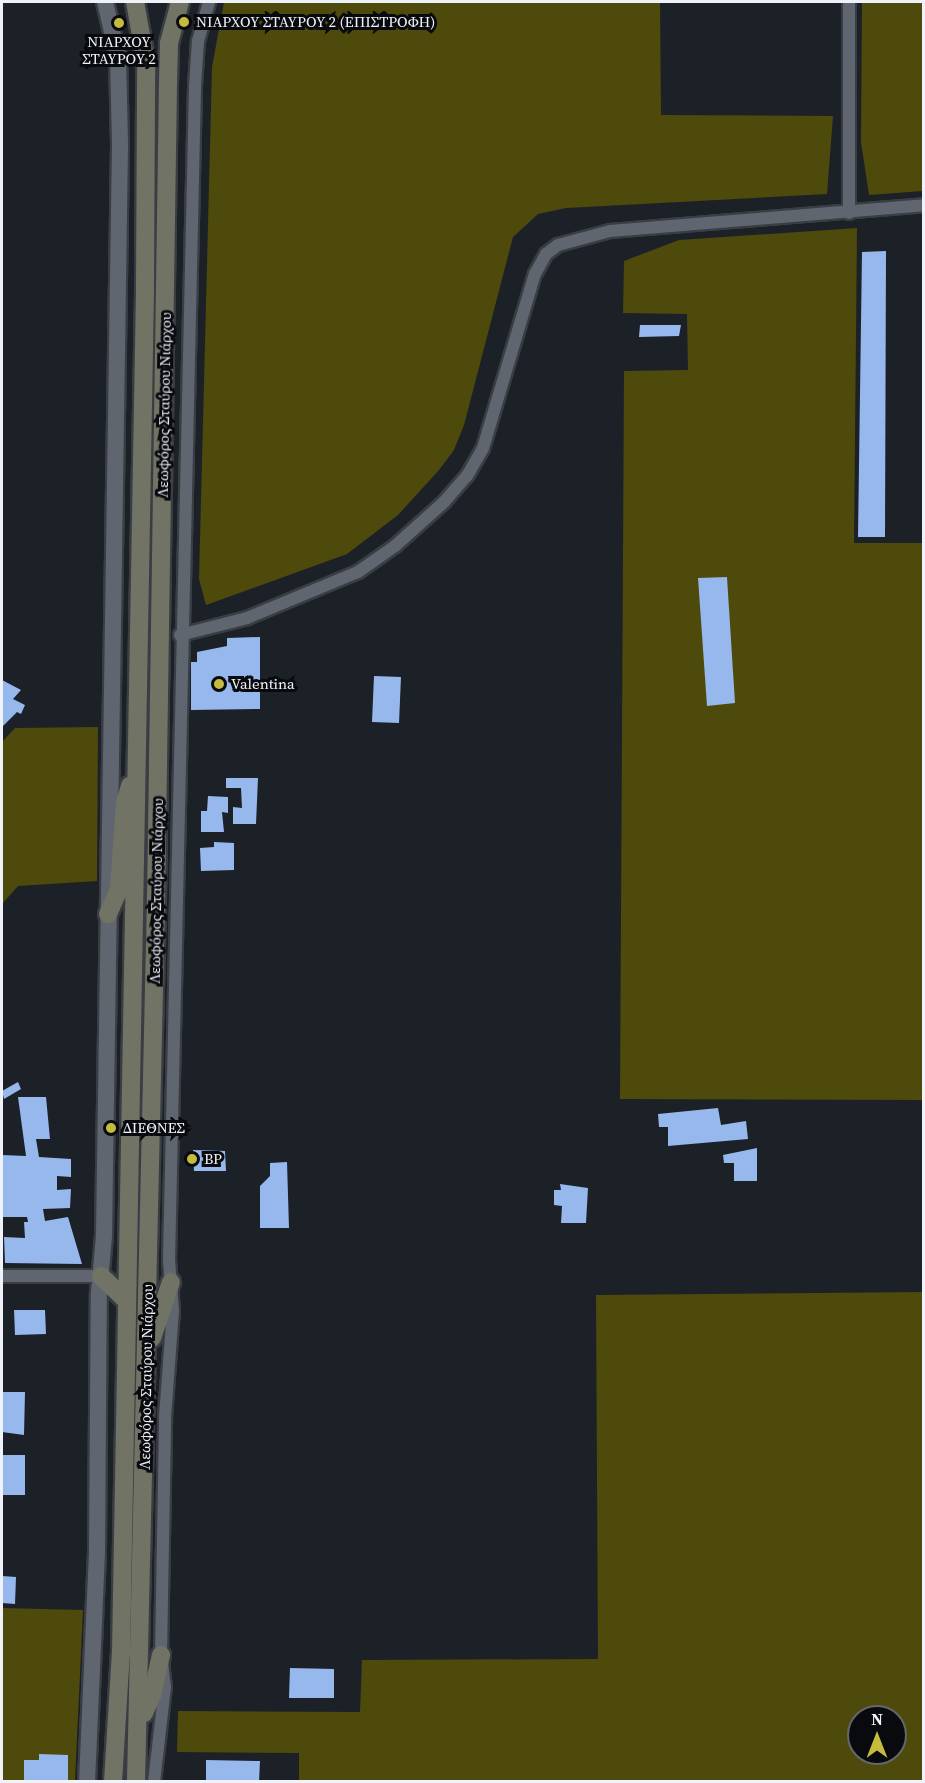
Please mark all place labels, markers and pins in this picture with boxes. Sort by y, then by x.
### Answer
place label: ΝΙΑΡΧΟΥ ΣΤΑΥΡΟΥ 2 (ΕΠΙΣΤΡΟΦΗ) [196,13,436,31]
marker: ΝΙΑΡΧΟΥ ΣΤΑΥΡΟΥ 2 (ΕΠΙΣΤΡΟΦΗ) [177,15,191,29]
marker: ΝΙΑΡΧΟΥ ΣΤΑΥΡΟΥ 2 [112,16,126,30]
place label: ΝΙΑΡΧΟΥ ΣΤΑΥΡΟΥ 2 [82,32,156,67]
place label: Valentina [231,675,295,693]
marker: Valentina [212,677,226,691]
place label: ΔΙΕΘΝΕΣ [123,1119,185,1137]
marker: ΔΙΕΘΝΕΣ [104,1121,118,1135]
place label: BP [204,1150,222,1168]
marker: BP [185,1152,199,1166]

